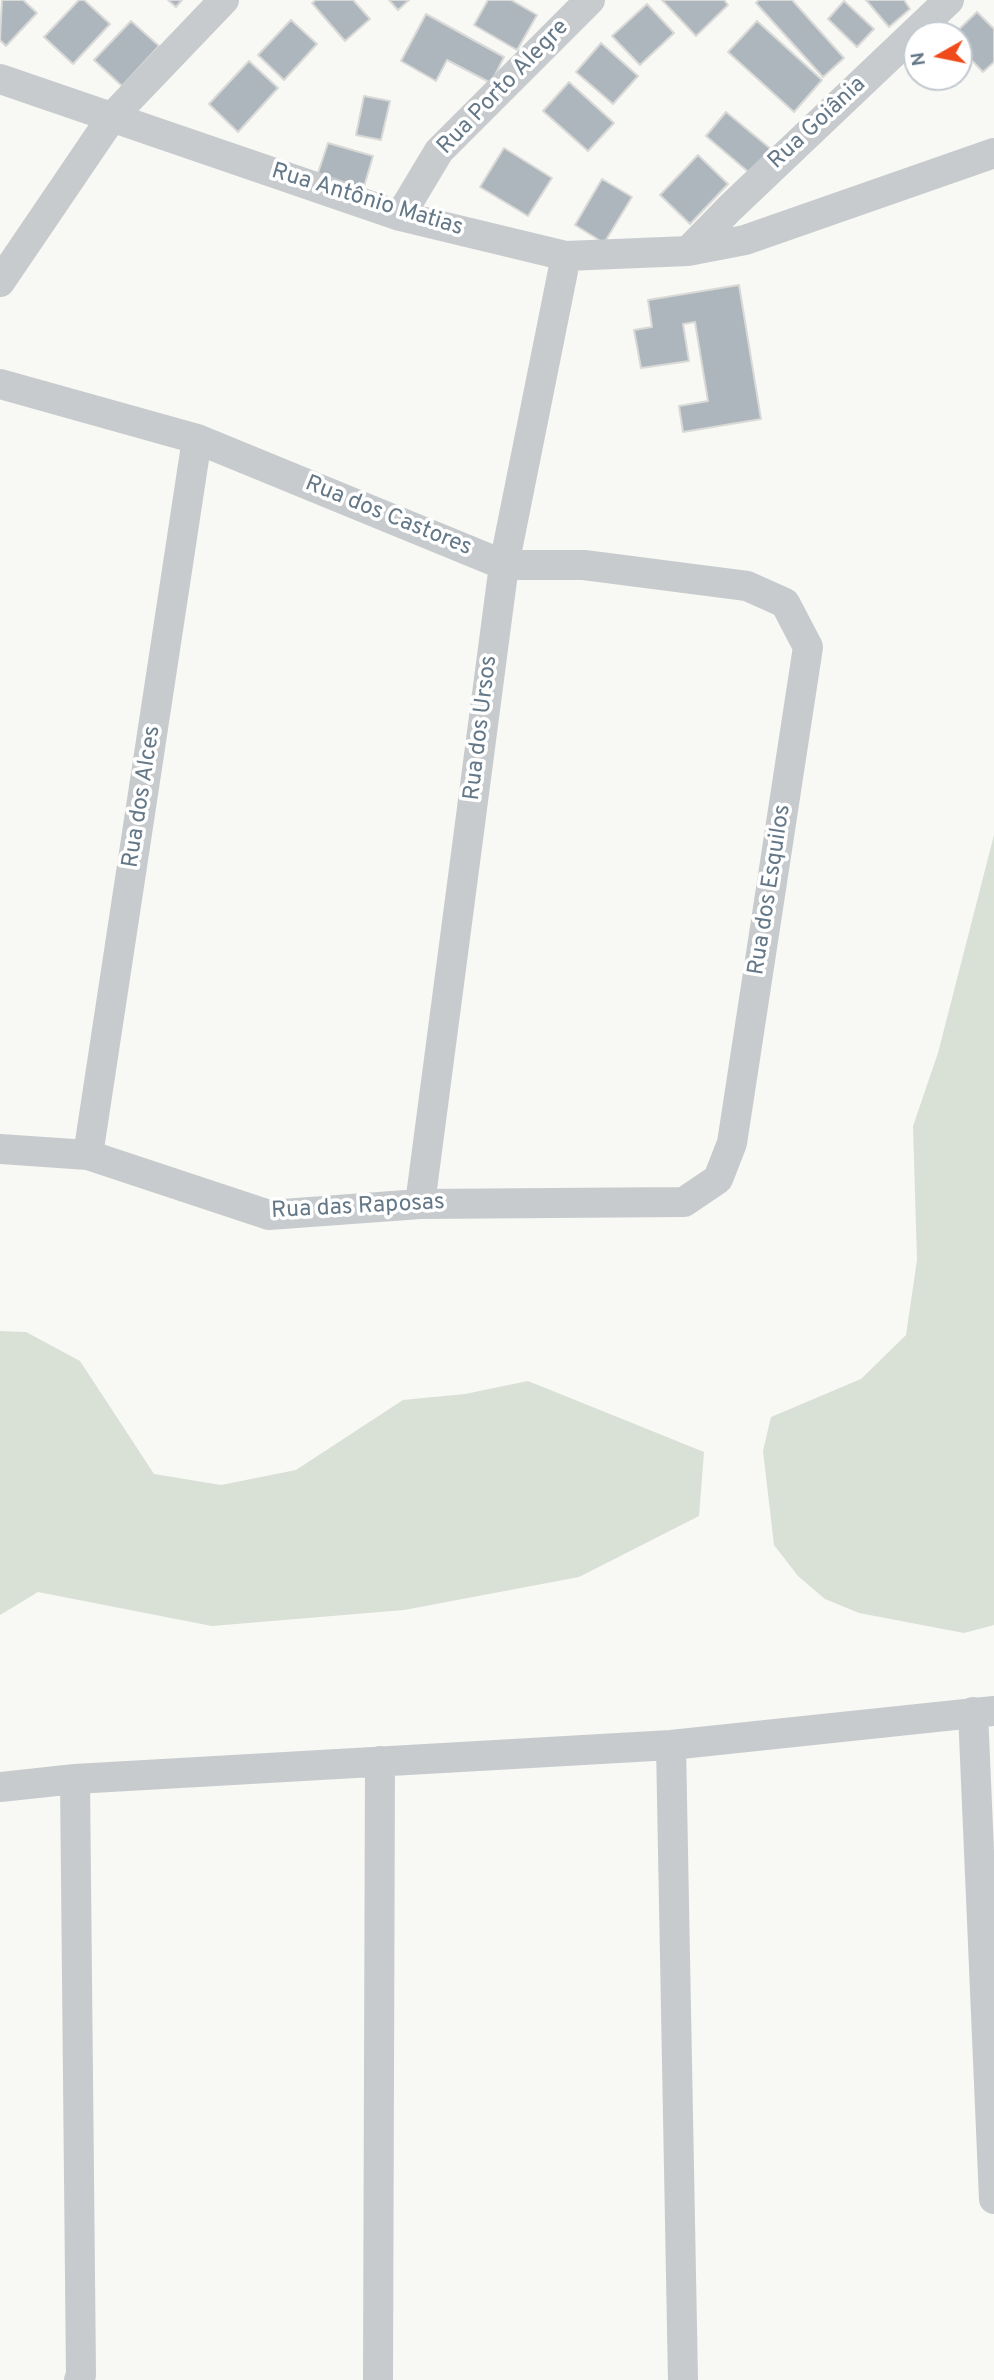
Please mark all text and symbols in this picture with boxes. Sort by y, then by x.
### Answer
street label: Rua Porto Alegre [433,15,575,161]
north arrow [903,21,973,91]
text: N [906,50,932,68]
street label: Rua Goiânia [764,72,872,176]
street label: Rua Antônio Matias [268,159,466,243]
street label: Rua dos Castores [301,471,475,563]
street label: Rua dos Ursos [459,654,505,802]
street label: Rua dos Alces [118,724,168,870]
street label: Rua dos Esquilos [744,803,798,977]
street label: Rua das Raposas [271,1190,445,1226]

